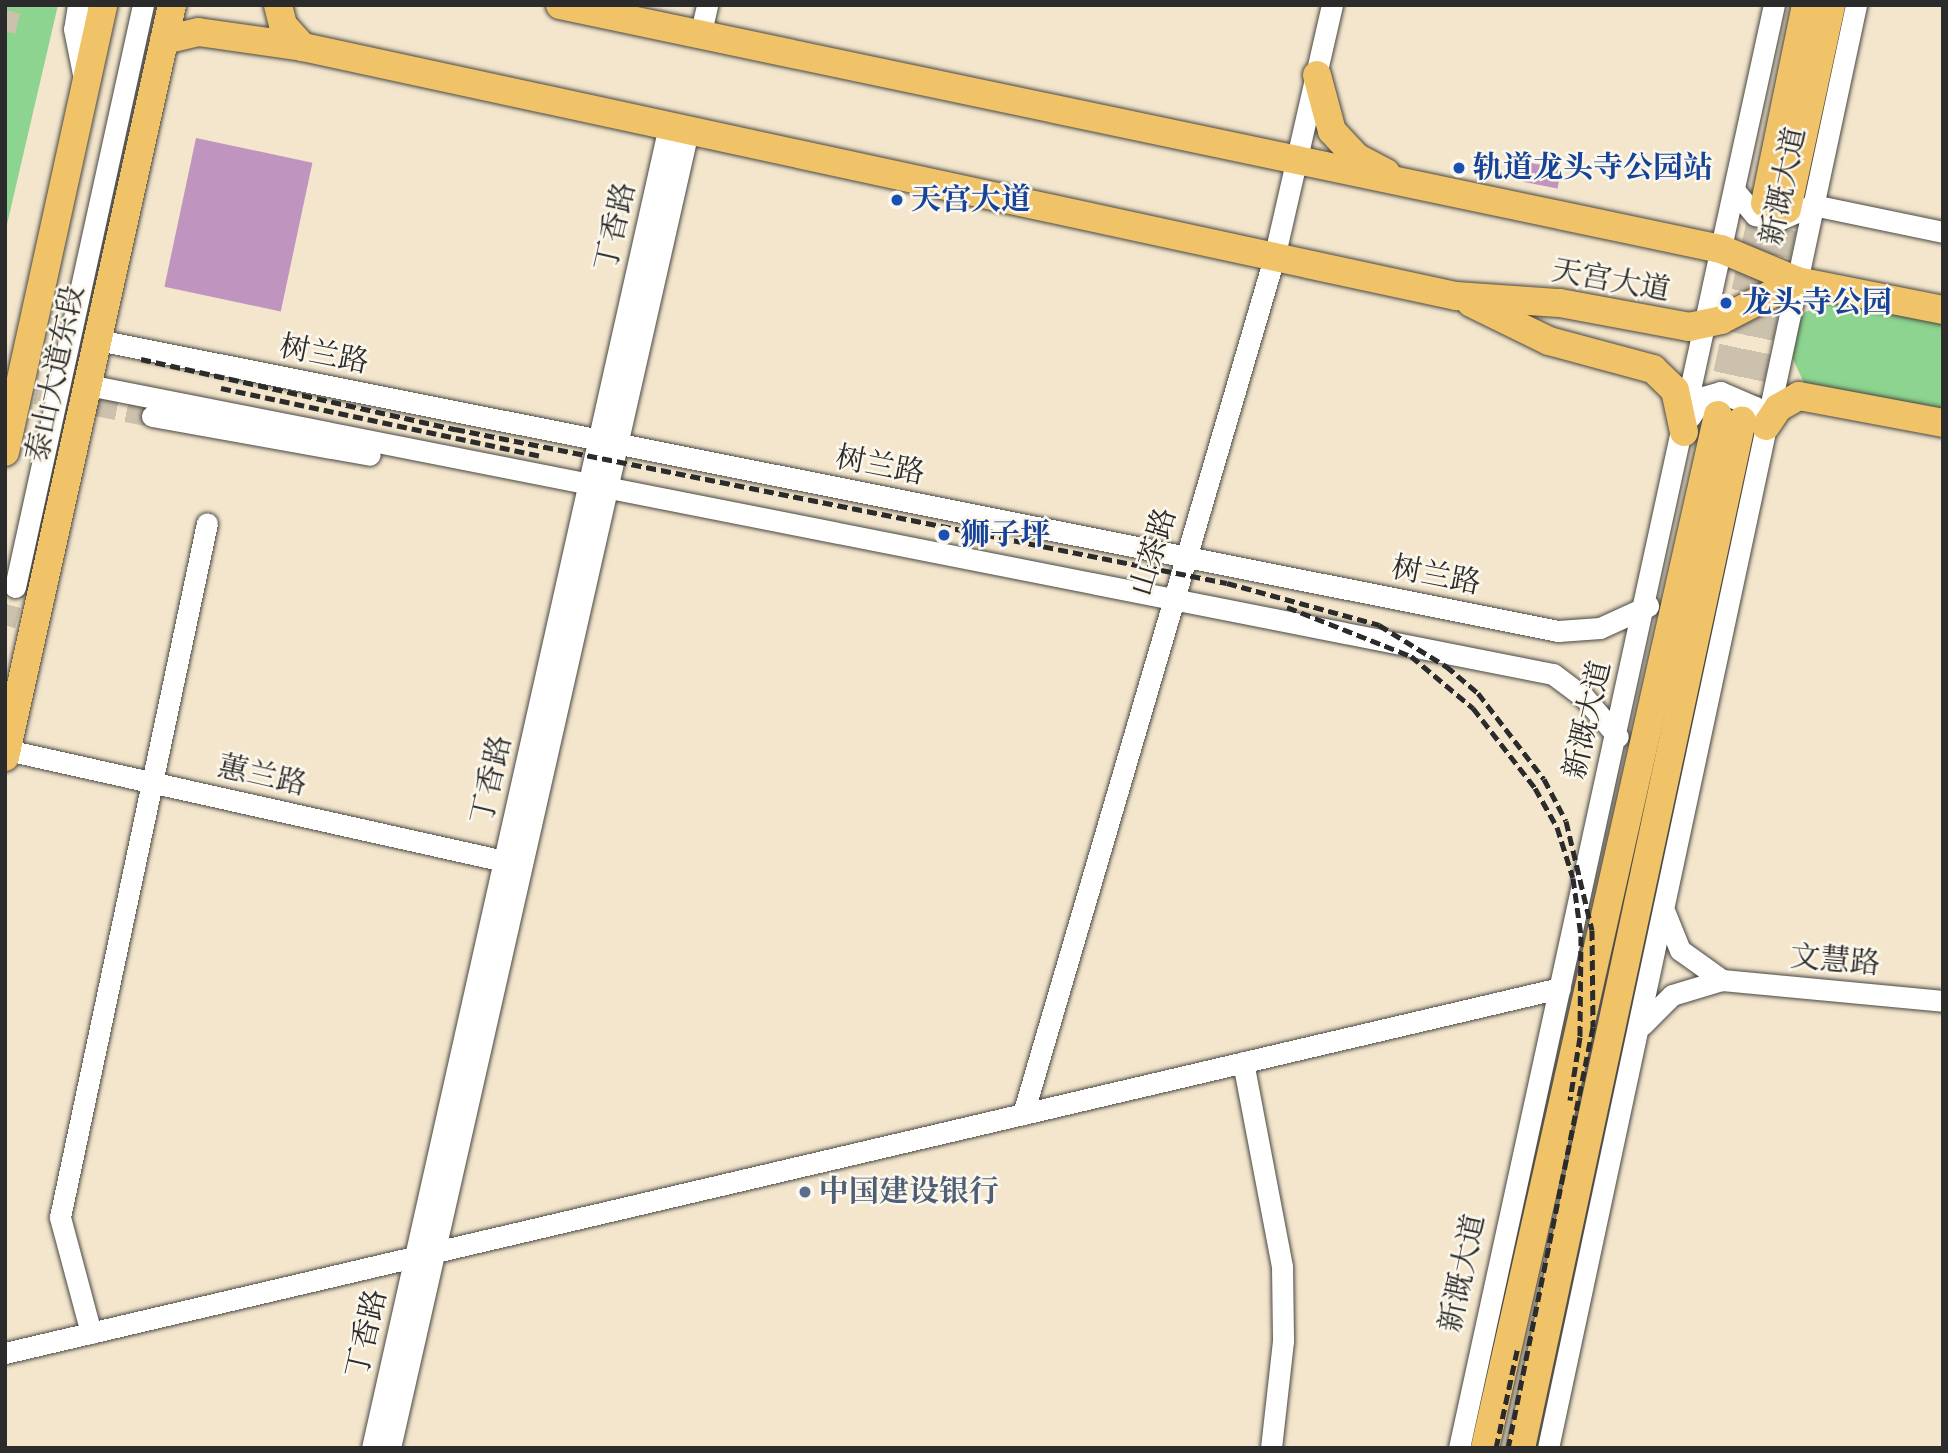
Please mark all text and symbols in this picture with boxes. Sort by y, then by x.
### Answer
street label: 新溉大道 [1754,124,1814,248]
place label: 轨道龙头寺公园站 [1473,150,1713,186]
marker: 轨道龙头寺公园站 [1451,160,1467,176]
street label: 丁香路 [588,179,644,275]
place label: 天宫大道 [911,182,1031,218]
marker: 天宫大道 [889,192,905,208]
street label: 天宫大道 [1549,253,1673,309]
street label: 泰山大道东段 [20,282,92,466]
place label: 龙头寺公园 [1742,285,1892,321]
marker: 龙头寺公园 [1716,293,1736,313]
street label: 树兰路 [276,329,372,381]
street label: 树兰路 [832,440,928,492]
street label: 山茶路 [1124,504,1184,600]
place label: 狮子坪 [960,517,1050,553]
marker: 狮子坪 [934,525,954,545]
street label: 树兰路 [1388,550,1484,602]
street label: 新溉大道 [1557,657,1619,783]
street label: 丁香路 [464,732,520,828]
street label: 蕙兰路 [214,748,310,804]
street label: 文慧路 [1789,939,1881,983]
place label: 中国建设银行 [819,1174,999,1210]
marker: 中国建设银行 [797,1184,813,1200]
street label: 新溉大道 [1433,1211,1493,1335]
street label: 丁香路 [339,1286,395,1382]

